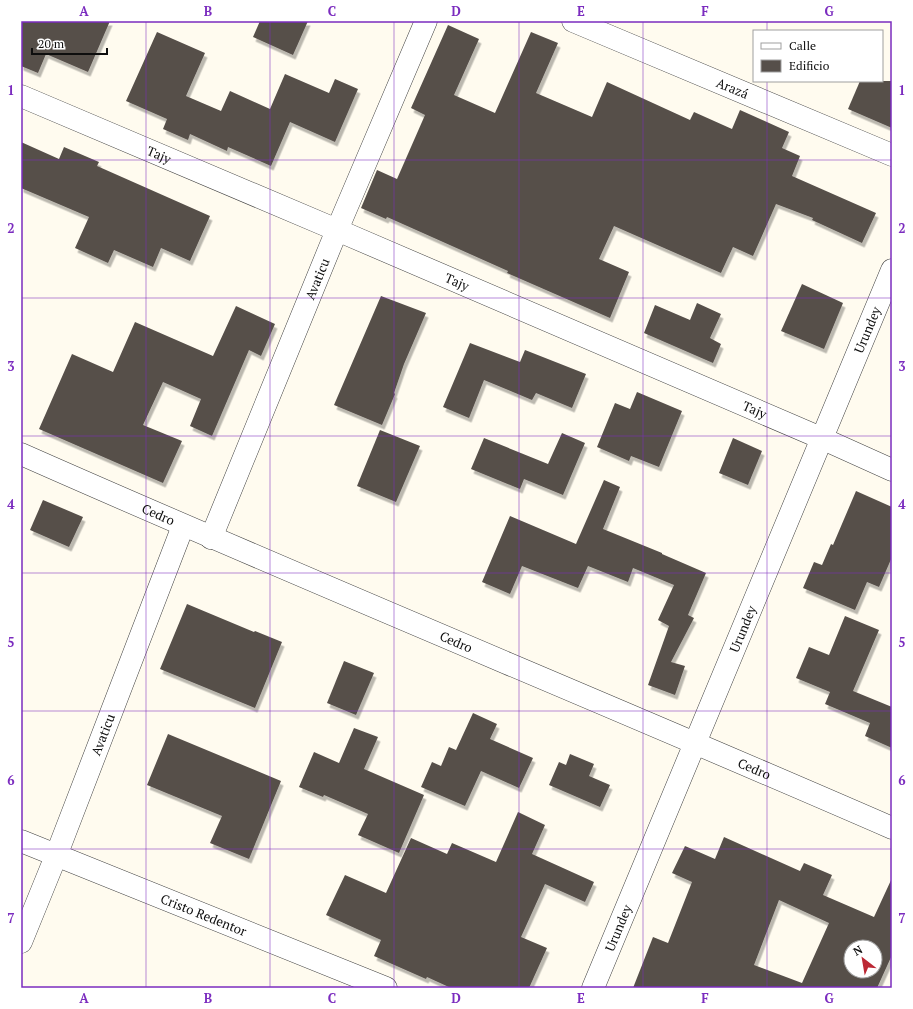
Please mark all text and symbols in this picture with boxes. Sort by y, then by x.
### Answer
text: A [79,2,89,20]
text: B [204,2,212,20]
text: C [328,2,336,20]
text: D [451,2,461,20]
text: E [577,2,585,20]
text: F [701,2,709,20]
text: G [824,2,834,20]
scale bar [32,30,107,56]
legend [753,30,883,82]
text: 20 m [38,36,65,51]
text: Calle [789,38,816,53]
text: Edificio [789,58,830,73]
street label: Arazá [714,73,752,103]
text: 1 [7,81,15,99]
text: 1 [898,81,906,99]
street label: Tajy [144,141,174,168]
text: 2 [7,219,15,237]
text: 2 [898,219,906,237]
street label: Avaticu [300,255,334,302]
street label: Tajy [442,269,472,295]
street label: Urundey [849,303,885,356]
text: 3 [7,357,15,375]
text: 3 [898,357,906,375]
street label: Tajy [740,396,770,423]
text: 4 [7,495,15,513]
text: 4 [898,495,906,513]
street label: Cedro [139,499,178,529]
street label: Urundey [725,602,760,655]
street label: Cedro [437,627,475,657]
text: 5 [7,633,15,651]
text: 5 [898,633,906,651]
street label: Avaticu [87,711,119,758]
street label: Cedro [735,754,774,784]
text: 6 [7,771,15,789]
text: 6 [898,771,906,789]
street label: Cristo Redentor [158,889,249,940]
street label: Urundey [600,901,636,954]
text: 7 [7,909,15,927]
text: 7 [898,909,906,927]
north arrow [843,939,883,979]
text: N [851,942,866,959]
text: A [79,989,89,1007]
text: B [204,989,212,1007]
text: C [328,989,336,1007]
text: D [451,989,461,1007]
text: E [577,989,585,1007]
text: F [701,989,709,1007]
text: G [824,989,834,1007]

